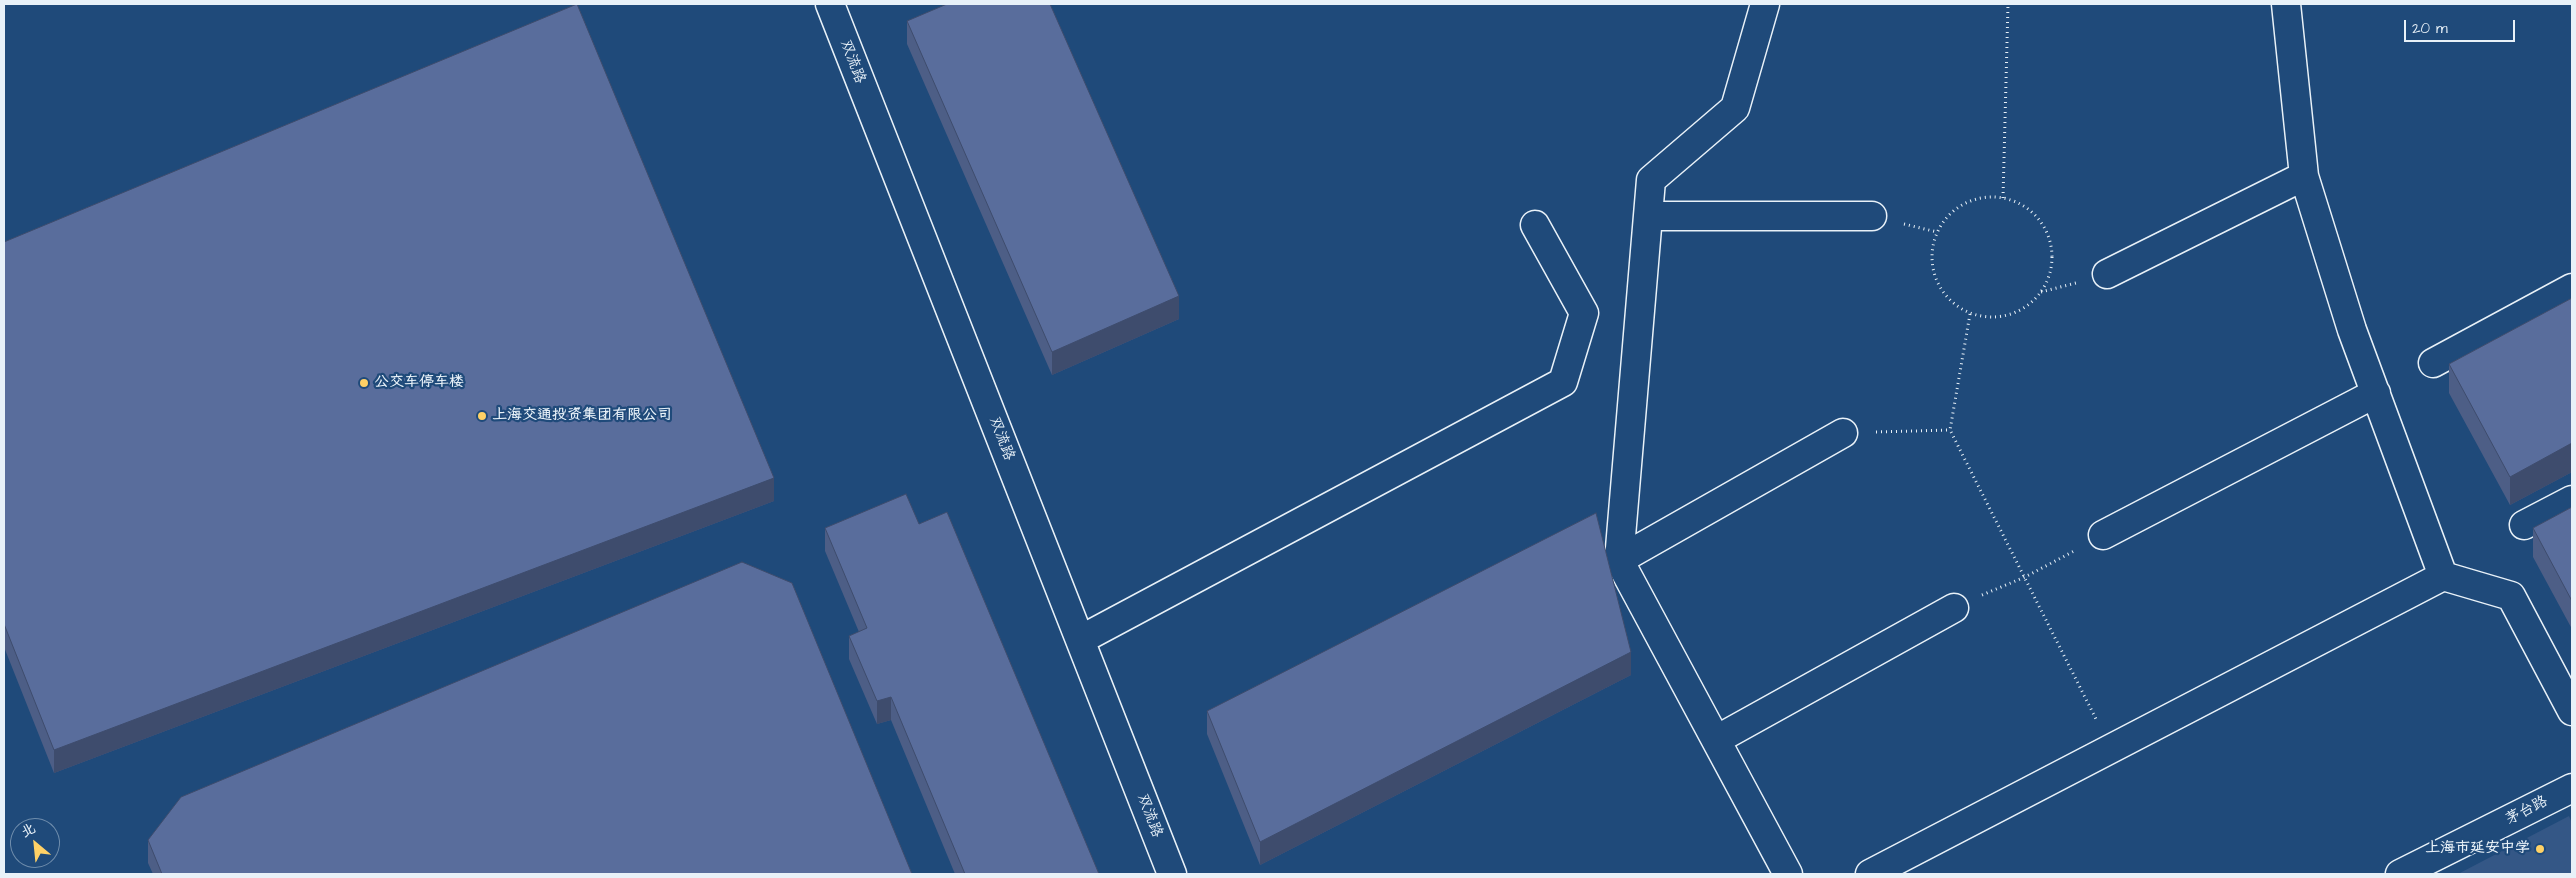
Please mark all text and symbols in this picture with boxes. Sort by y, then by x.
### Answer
scale bar [2406,10,2517,42]
text: 20 m [2412,18,2448,39]
street label: 双流路 [836,38,868,86]
place label: 公交车停车楼 [374,374,464,392]
marker: 公交车停车楼 [358,377,370,389]
place label: 上海交通投资集团有限公司 [492,407,672,425]
marker: 上海交通投资集团有限公司 [476,410,488,422]
street label: 双流路 [985,415,1017,463]
street label: 双流路 [1133,792,1165,840]
street label: 茅台路 [2503,793,2551,829]
north arrow [10,818,60,868]
text: 北 [18,819,39,843]
place label: 上海市延安中学 [2425,840,2530,858]
marker: 上海市延安中学 [2534,843,2546,855]

